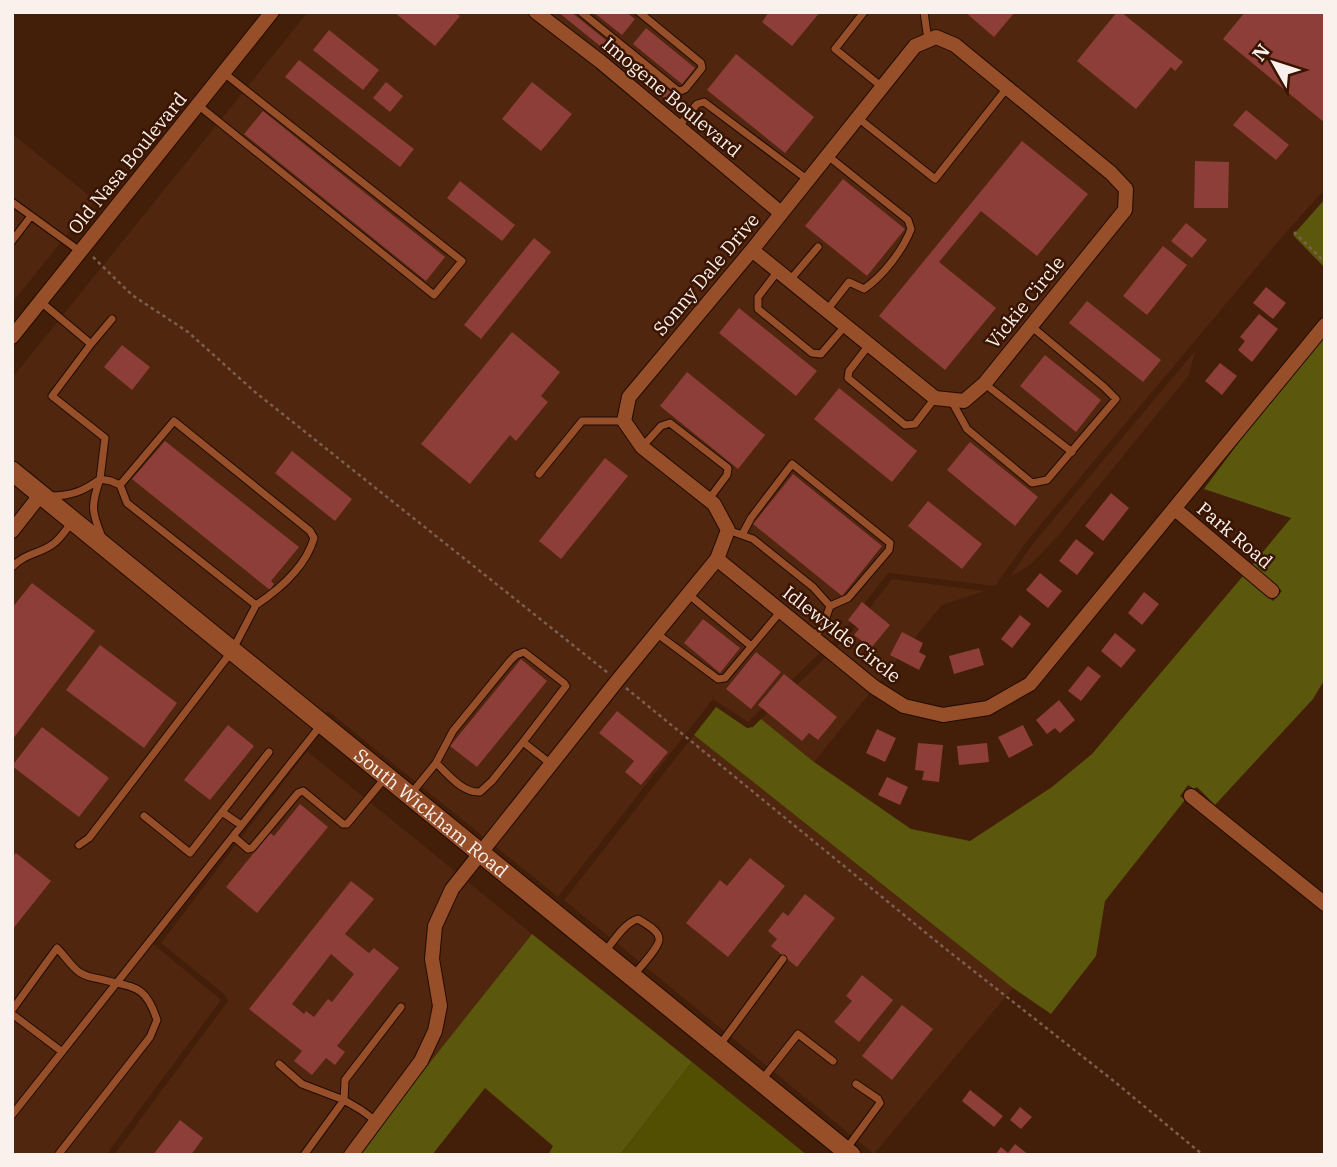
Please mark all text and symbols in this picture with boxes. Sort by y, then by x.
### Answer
north arrow [1239,28,1309,98]
street label: Imogene Boulevard [598,32,746,162]
text: N [1247,39,1275,66]
street label: Old Nasa Boulevard [62,87,192,239]
street label: Sonny Dale Drive [648,208,764,340]
street label: Vickie Circle [980,251,1070,353]
street label: Park Road [1192,496,1278,574]
street label: Idlewylde Circle [778,580,906,688]
street label: South Wickham Road [349,743,513,883]

